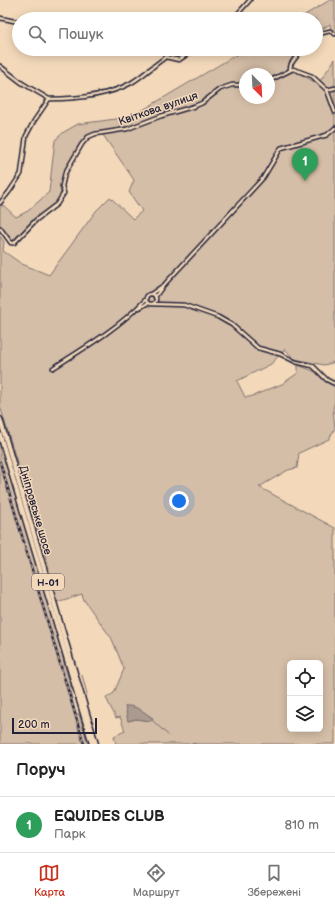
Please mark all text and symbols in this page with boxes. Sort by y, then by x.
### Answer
search box [12,12,323,56]
icon: search [26,23,48,45]
text: Пошук [58,25,104,44]
north arrow [239,68,275,104]
street label: Квіткова вулиця [117,89,200,128]
pin: 1 [292,148,318,181]
street label: Дніпровське шосе [17,464,54,556]
your location [169,491,189,511]
road number: Н-01 [32,574,64,590]
map controls [287,660,323,732]
button: locate [287,660,323,696]
button: layers [287,696,323,732]
scale bar [12,716,97,735]
text: 200 m [18,718,50,731]
text: Поруч [16,760,66,780]
text: EQUIDES CLUB [54,807,165,826]
text: 1 [26,817,32,833]
text: 810 m [284,817,319,833]
text: Парк [54,826,86,842]
tab: Карта [34,862,65,899]
tab: Маршрут [133,862,180,899]
tab: Збережені [247,862,301,899]

